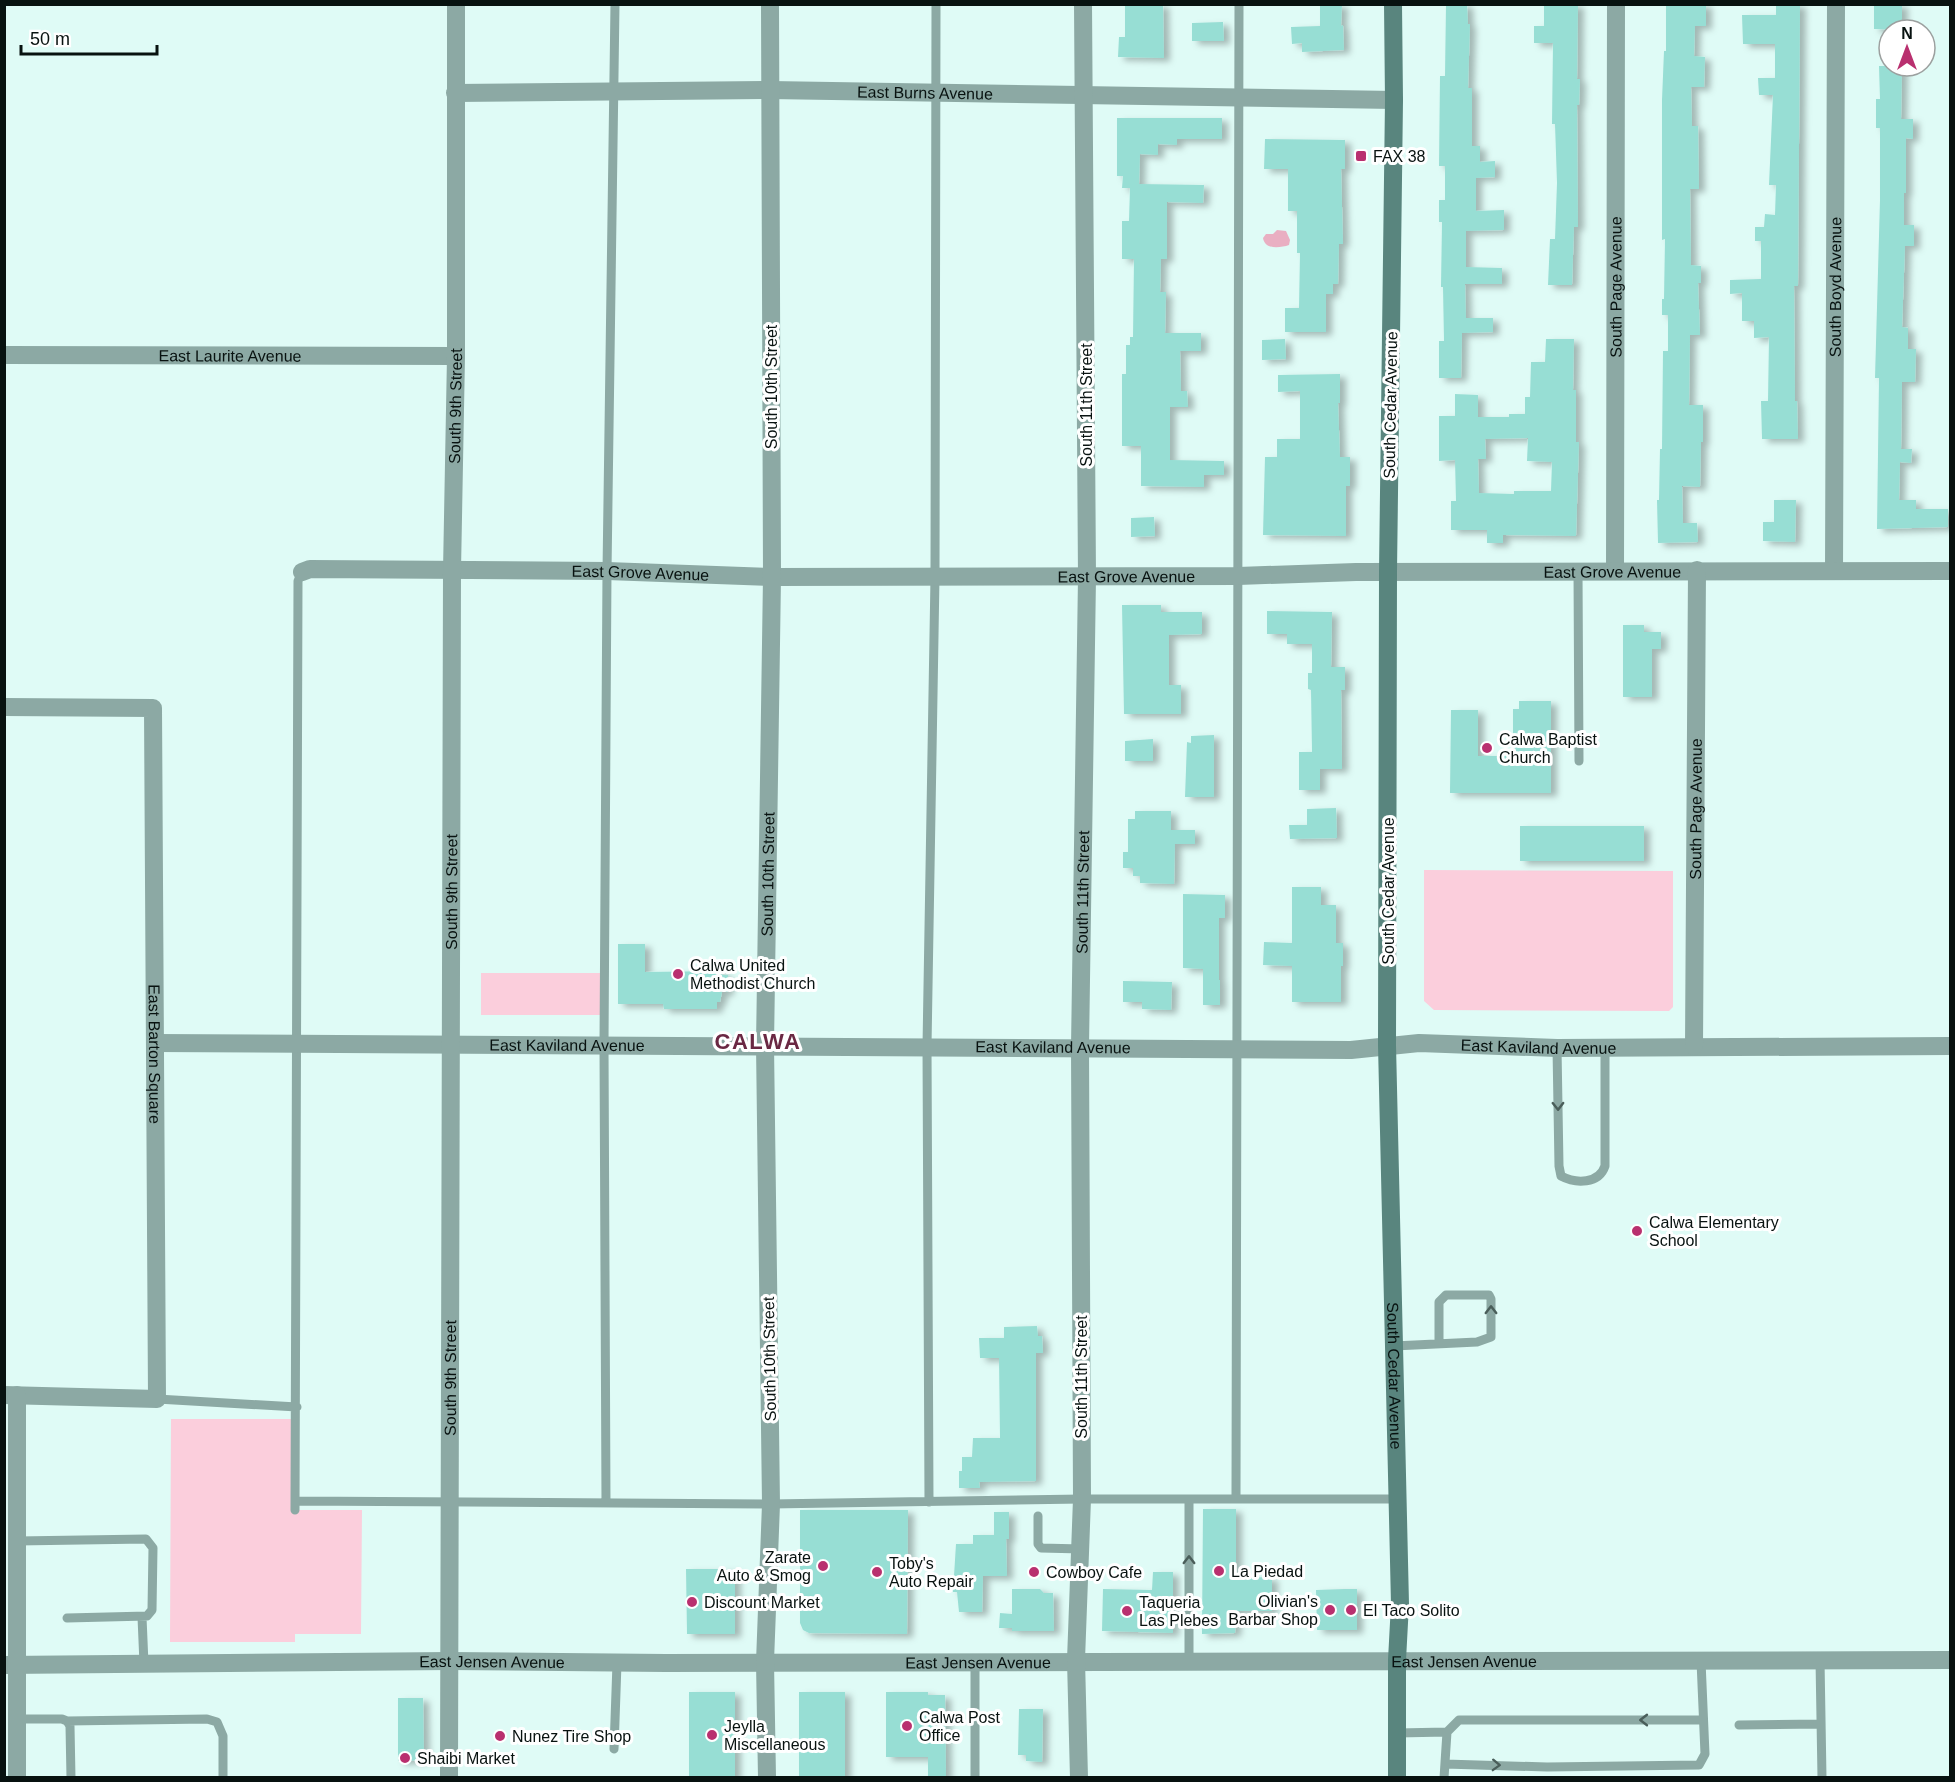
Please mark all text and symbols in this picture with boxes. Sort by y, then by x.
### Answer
scale bar [21,18,158,56]
north arrow [1877,18,1937,78]
text: N [1901,25,1913,42]
text: 50 m [30,29,70,49]
street label: East Burns Avenue [857,83,993,103]
place label: FAX 38 [1373,148,1426,165]
marker: FAX 38 [1354,149,1368,163]
street label: South Page Avenue [1607,216,1625,358]
street label: South Boyd Avenue [1827,217,1844,357]
street label: South 10th Street [763,324,780,449]
street label: South Cedar Avenue [1381,331,1400,479]
street label: South 11th Street [1078,343,1095,467]
street label: East Laurite Avenue [158,347,302,365]
street label: South 9th Street [446,348,465,464]
street label: East Grove Avenue [572,563,710,584]
street label: East Grove Avenue [1543,563,1681,581]
street label: East Grove Avenue [1057,568,1195,585]
place label: Calwa Baptist Church [1499,731,1597,766]
street label: South Page Avenue [1687,738,1705,880]
marker: Calwa Baptist Church [1480,741,1494,755]
street label: South 10th Street [759,811,777,937]
street label: South Cedar Avenue [1380,817,1397,965]
street label: South 11th Street [1073,830,1092,954]
street label: South 9th Street [443,834,460,950]
place label: Calwa United Methodist Church [690,957,815,992]
marker: Calwa United Methodist Church [671,967,685,981]
street label: East Barton Square [146,984,163,1124]
district label: CALWA [715,1029,801,1054]
street label: East Kaviland Avenue [489,1037,645,1054]
street label: East Kaviland Avenue [1461,1037,1616,1057]
street label: East Kaviland Avenue [975,1038,1131,1056]
one-way arrow [1552,1102,1564,1111]
place label: Calwa Elementary School [1649,1214,1779,1249]
marker: Calwa Elementary School [1630,1224,1644,1238]
street label: South 10th Street [760,1296,779,1421]
street label: South Cedar Avenue [1384,1302,1404,1450]
one-way arrow [1485,1305,1497,1314]
street label: South 11th Street [1073,1315,1090,1439]
street label: South 9th Street [442,1320,459,1436]
place label: Zarate Auto & Smog [717,1549,811,1584]
place label: Toby's Auto Repair [889,1555,974,1590]
one-way arrow [1183,1556,1195,1565]
marker: Zarate Auto & Smog [816,1559,830,1573]
place label: La Piedad [1231,1563,1303,1580]
place label: Cowboy Cafe [1046,1564,1142,1581]
marker: La Piedad [1212,1564,1226,1578]
marker: Toby's Auto Repair [870,1565,884,1579]
marker: Cowboy Cafe [1027,1565,1041,1579]
place label: Olivian's Barbar Shop [1228,1593,1318,1628]
place label: Discount Market [704,1594,820,1611]
place label: Taqueria Las Plebes [1139,1594,1218,1629]
marker: Discount Market [685,1595,699,1609]
place label: El Taco Solito [1363,1602,1460,1619]
marker: Olivian's Barbar Shop [1323,1603,1337,1617]
marker: El Taco Solito [1344,1603,1358,1617]
marker: Taqueria Las Plebes [1120,1604,1134,1618]
street label: East Jensen Avenue [419,1653,565,1671]
street label: East Jensen Avenue [1391,1653,1537,1670]
street label: East Jensen Avenue [905,1654,1051,1671]
place label: Calwa Post Office [919,1709,1000,1744]
one-way arrow [1640,1714,1649,1726]
place label: Jeylla Miscellaneous [724,1718,825,1753]
marker: Calwa Post Office [900,1719,914,1733]
place label: Nunez Tire Shop [512,1728,631,1745]
marker: Jeylla Miscellaneous [705,1728,719,1742]
marker: Nunez Tire Shop [493,1729,507,1743]
place label: Shaibi Market [417,1750,515,1767]
marker: Shaibi Market [398,1751,412,1765]
one-way arrow [1491,1759,1500,1772]

